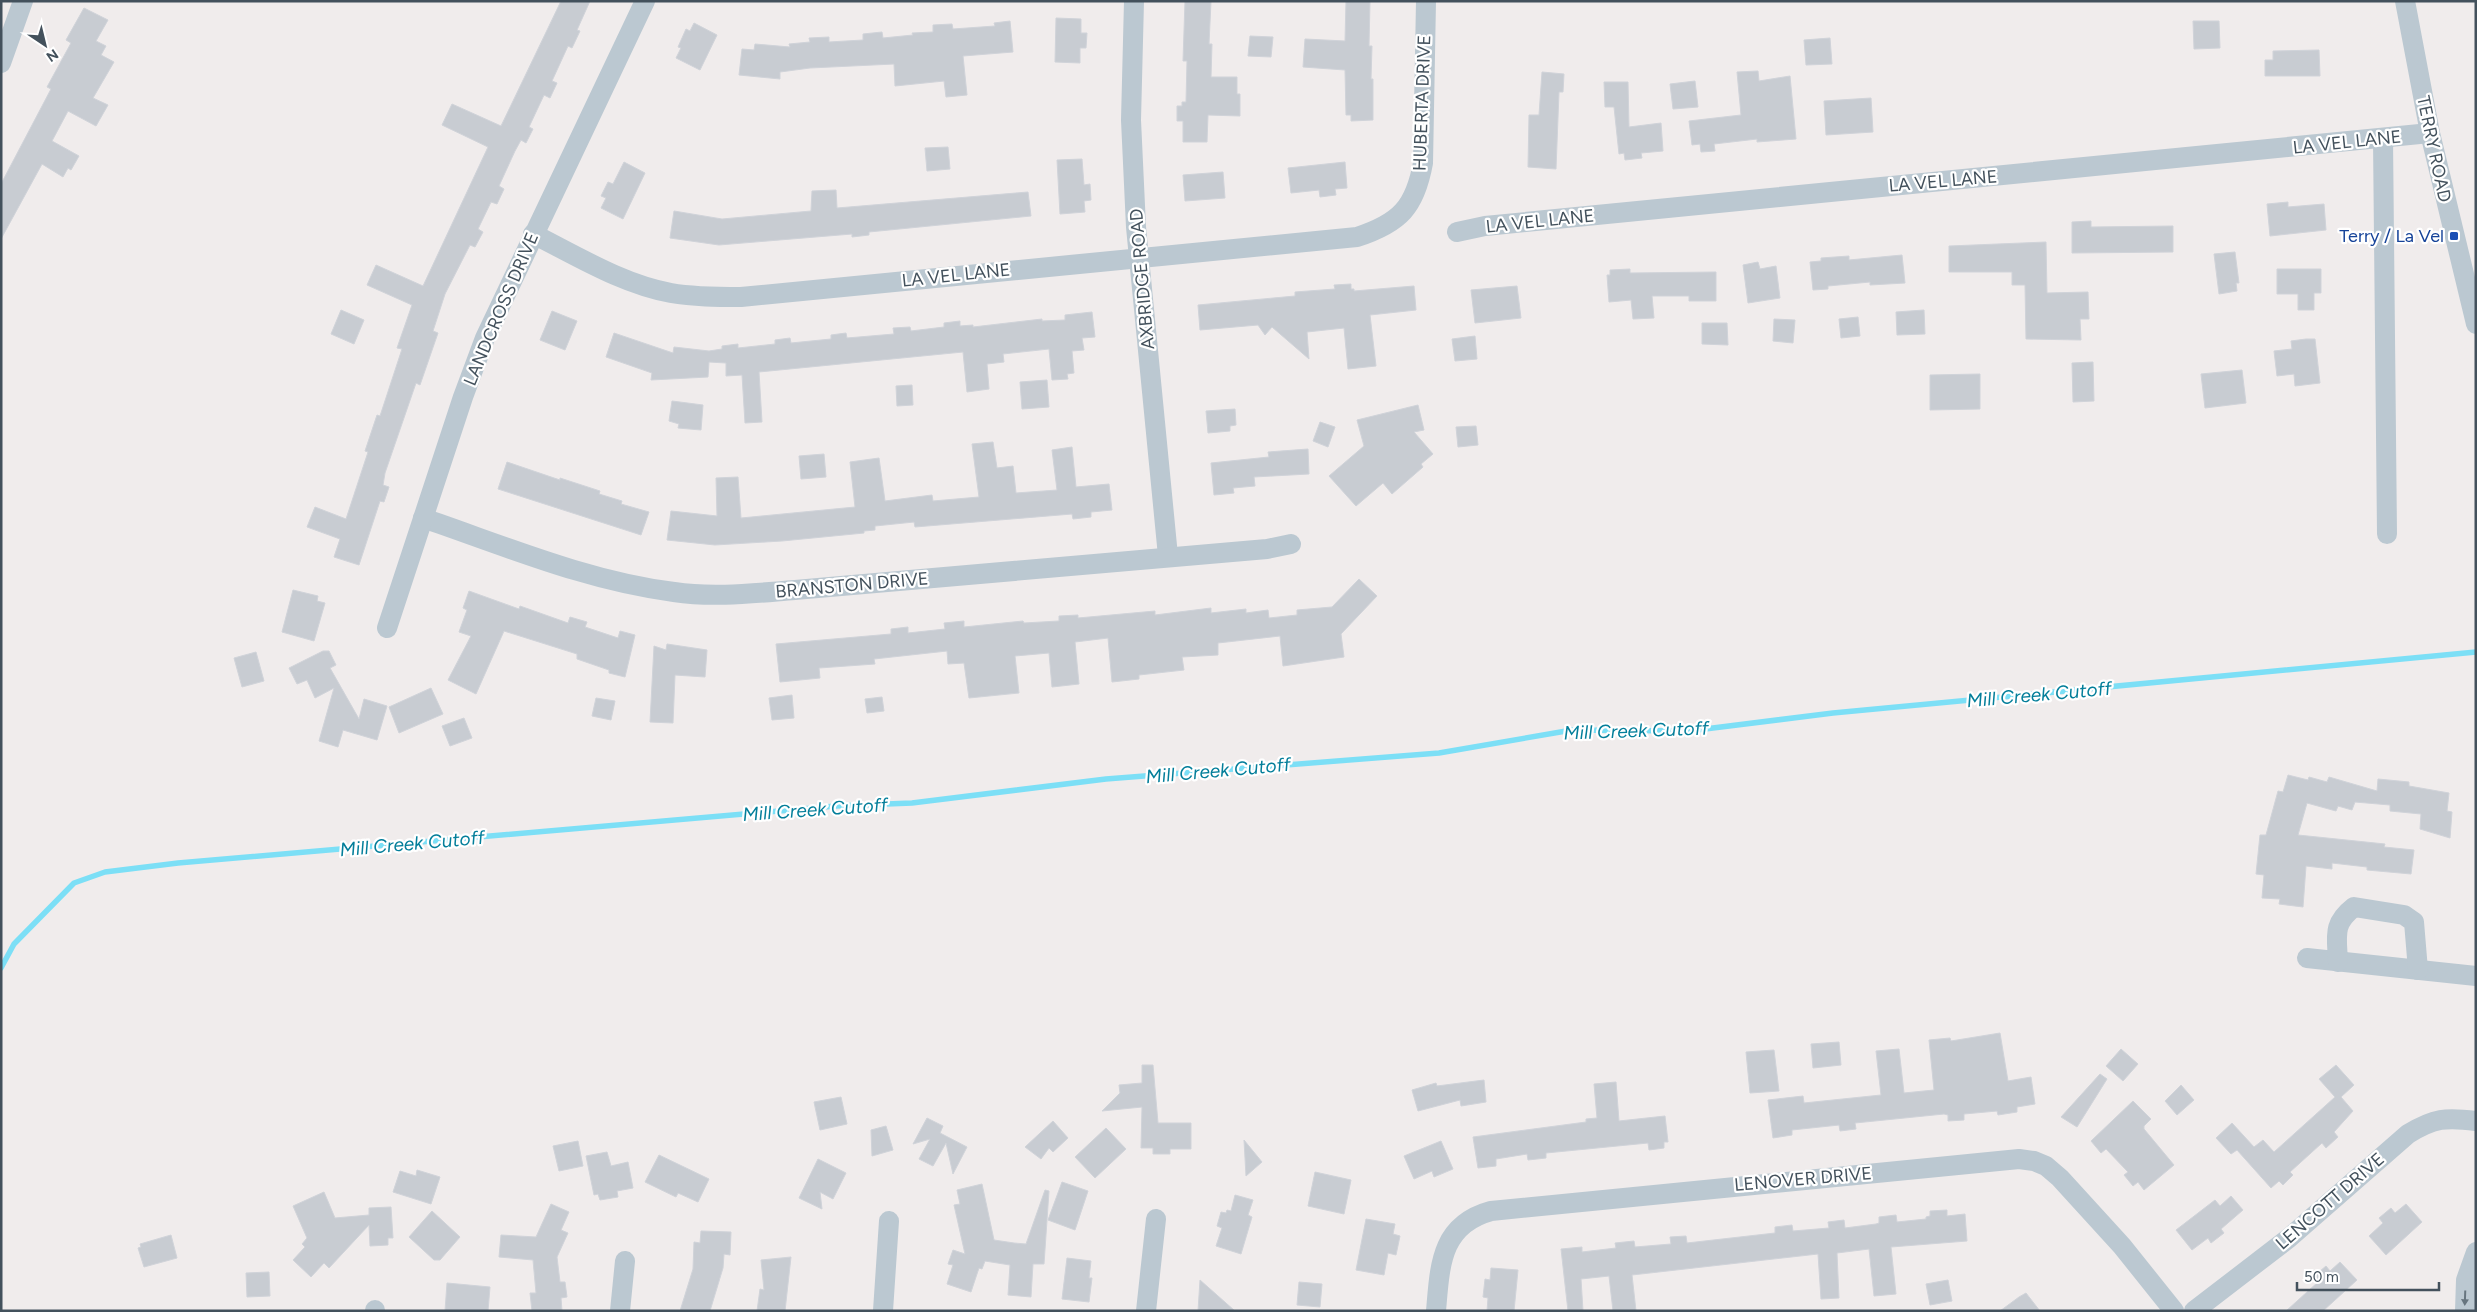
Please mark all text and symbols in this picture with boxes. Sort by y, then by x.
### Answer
north arrow [20,20,70,70]
street label: HUBERTA DRIVE [1409,35,1435,171]
text: N [43,45,61,65]
street label: TERRY ROAD [2412,94,2456,204]
street label: LA VEL LANE [2292,125,2402,159]
street label: LA VEL LANE [1888,165,1998,197]
street label: LA VEL LANE [1485,204,1595,238]
street label: AXBRIDGE ROAD [1125,208,1159,350]
place label: Terry / La Vel [2339,225,2444,247]
street label: LANDCROSS DRIVE [459,229,543,389]
marker: Terry / La Vel [2448,230,2460,242]
street label: LA VEL LANE [901,258,1011,292]
street label: BRANSTON DRIVE [775,567,929,603]
water label: Mill Creek Cutoff [1966,677,2114,712]
water label: Mill Creek Cutoff [1563,716,1711,745]
water label: Mill Creek Cutoff [1145,753,1293,788]
water label: Mill Creek Cutoff [742,793,890,826]
water label: Mill Creek Cutoff [339,826,487,861]
street label: LENCOTT DRIVE [2271,1148,2389,1254]
street label: LENOVER DRIVE [1733,1162,1873,1196]
scale bar [2297,1260,2440,1292]
text: 50 m [2304,1268,2339,1286]
one-way arrow [2461,1290,2469,1306]

